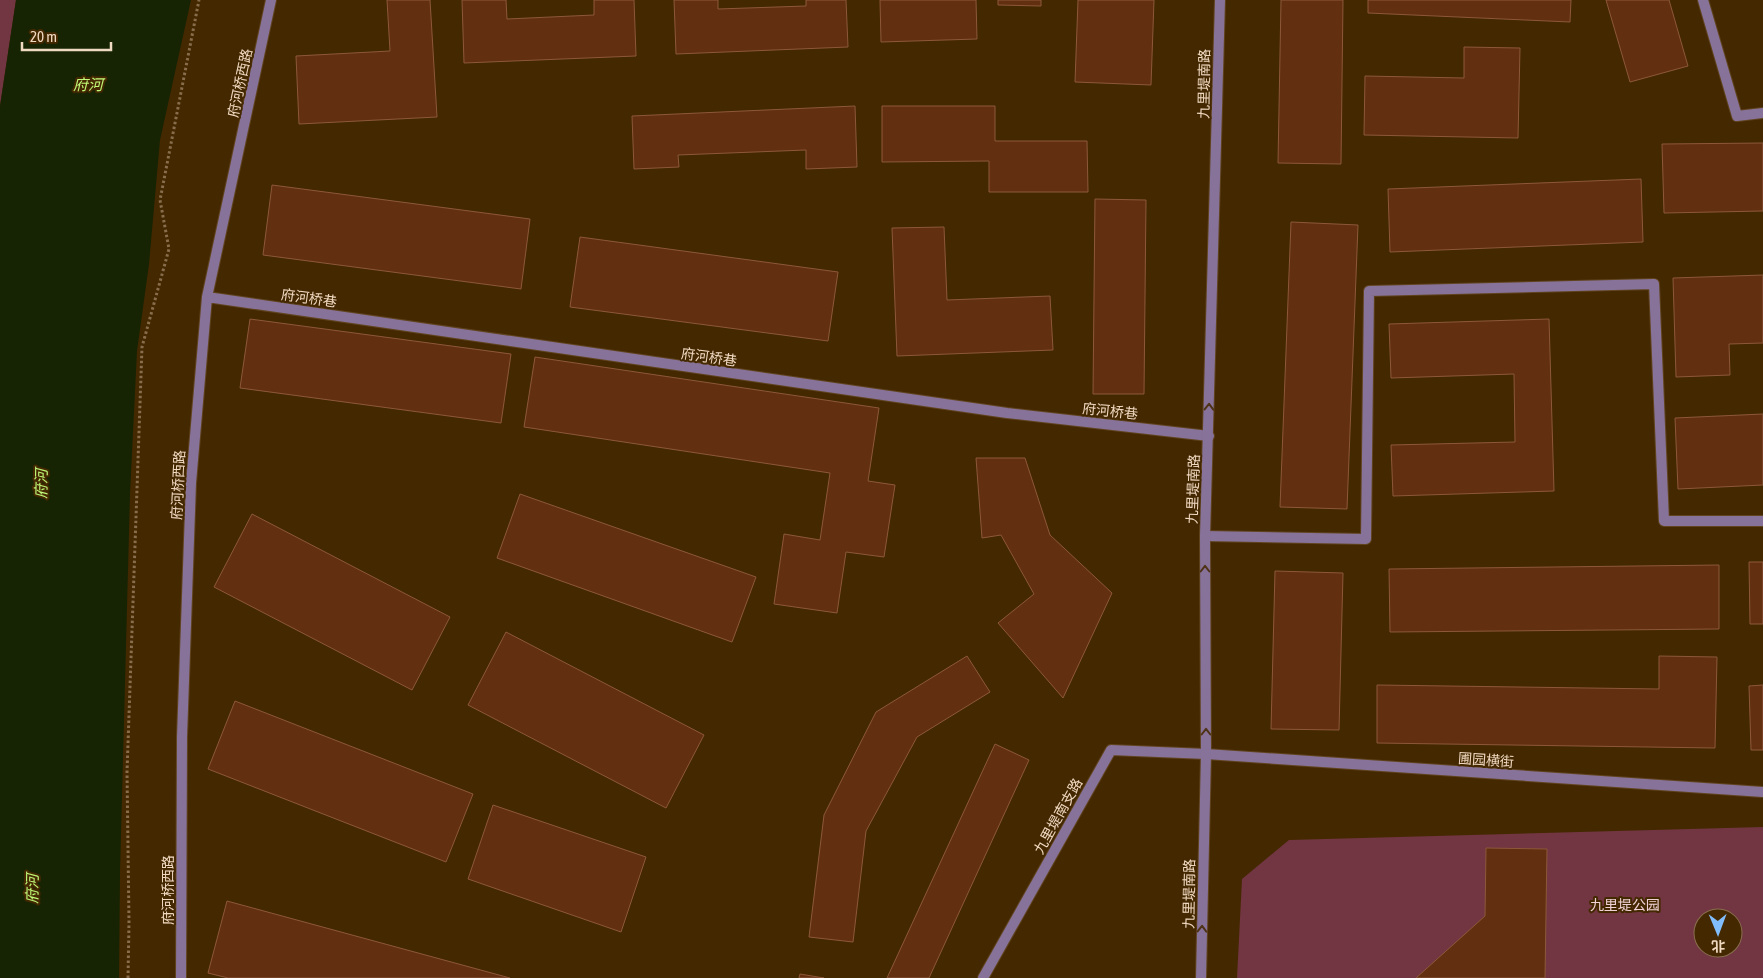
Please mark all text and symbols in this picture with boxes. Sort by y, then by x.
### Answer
scale bar [22,20,111,52]
text: 20 m [30,28,57,45]
street label: 府河桥西路 [225,47,255,119]
street label: 九里堤南路 [1195,49,1213,119]
water label: 府河 [73,76,106,93]
street label: 府河桥巷 [280,286,338,310]
street label: 府河桥巷 [680,345,738,369]
street label: 府河桥巷 [1081,400,1139,422]
one-way arrow [1204,403,1214,410]
street label: 府河桥西路 [168,450,188,520]
street label: 九里堤南路 [1184,454,1202,524]
water label: 府河 [32,466,50,499]
one-way arrow [1200,565,1210,573]
one-way arrow [1201,728,1211,736]
street label: 圃园横街 [1458,750,1514,770]
street label: 九里堤南支路 [1031,775,1085,857]
street label: 府河桥西路 [160,855,176,925]
street label: 九里堤南路 [1180,859,1198,929]
water label: 府河 [23,871,41,904]
park label: 九里堤公园 [1590,897,1660,913]
north arrow [1693,908,1743,958]
one-way arrow [1197,925,1207,933]
text: 北 [1711,938,1725,954]

